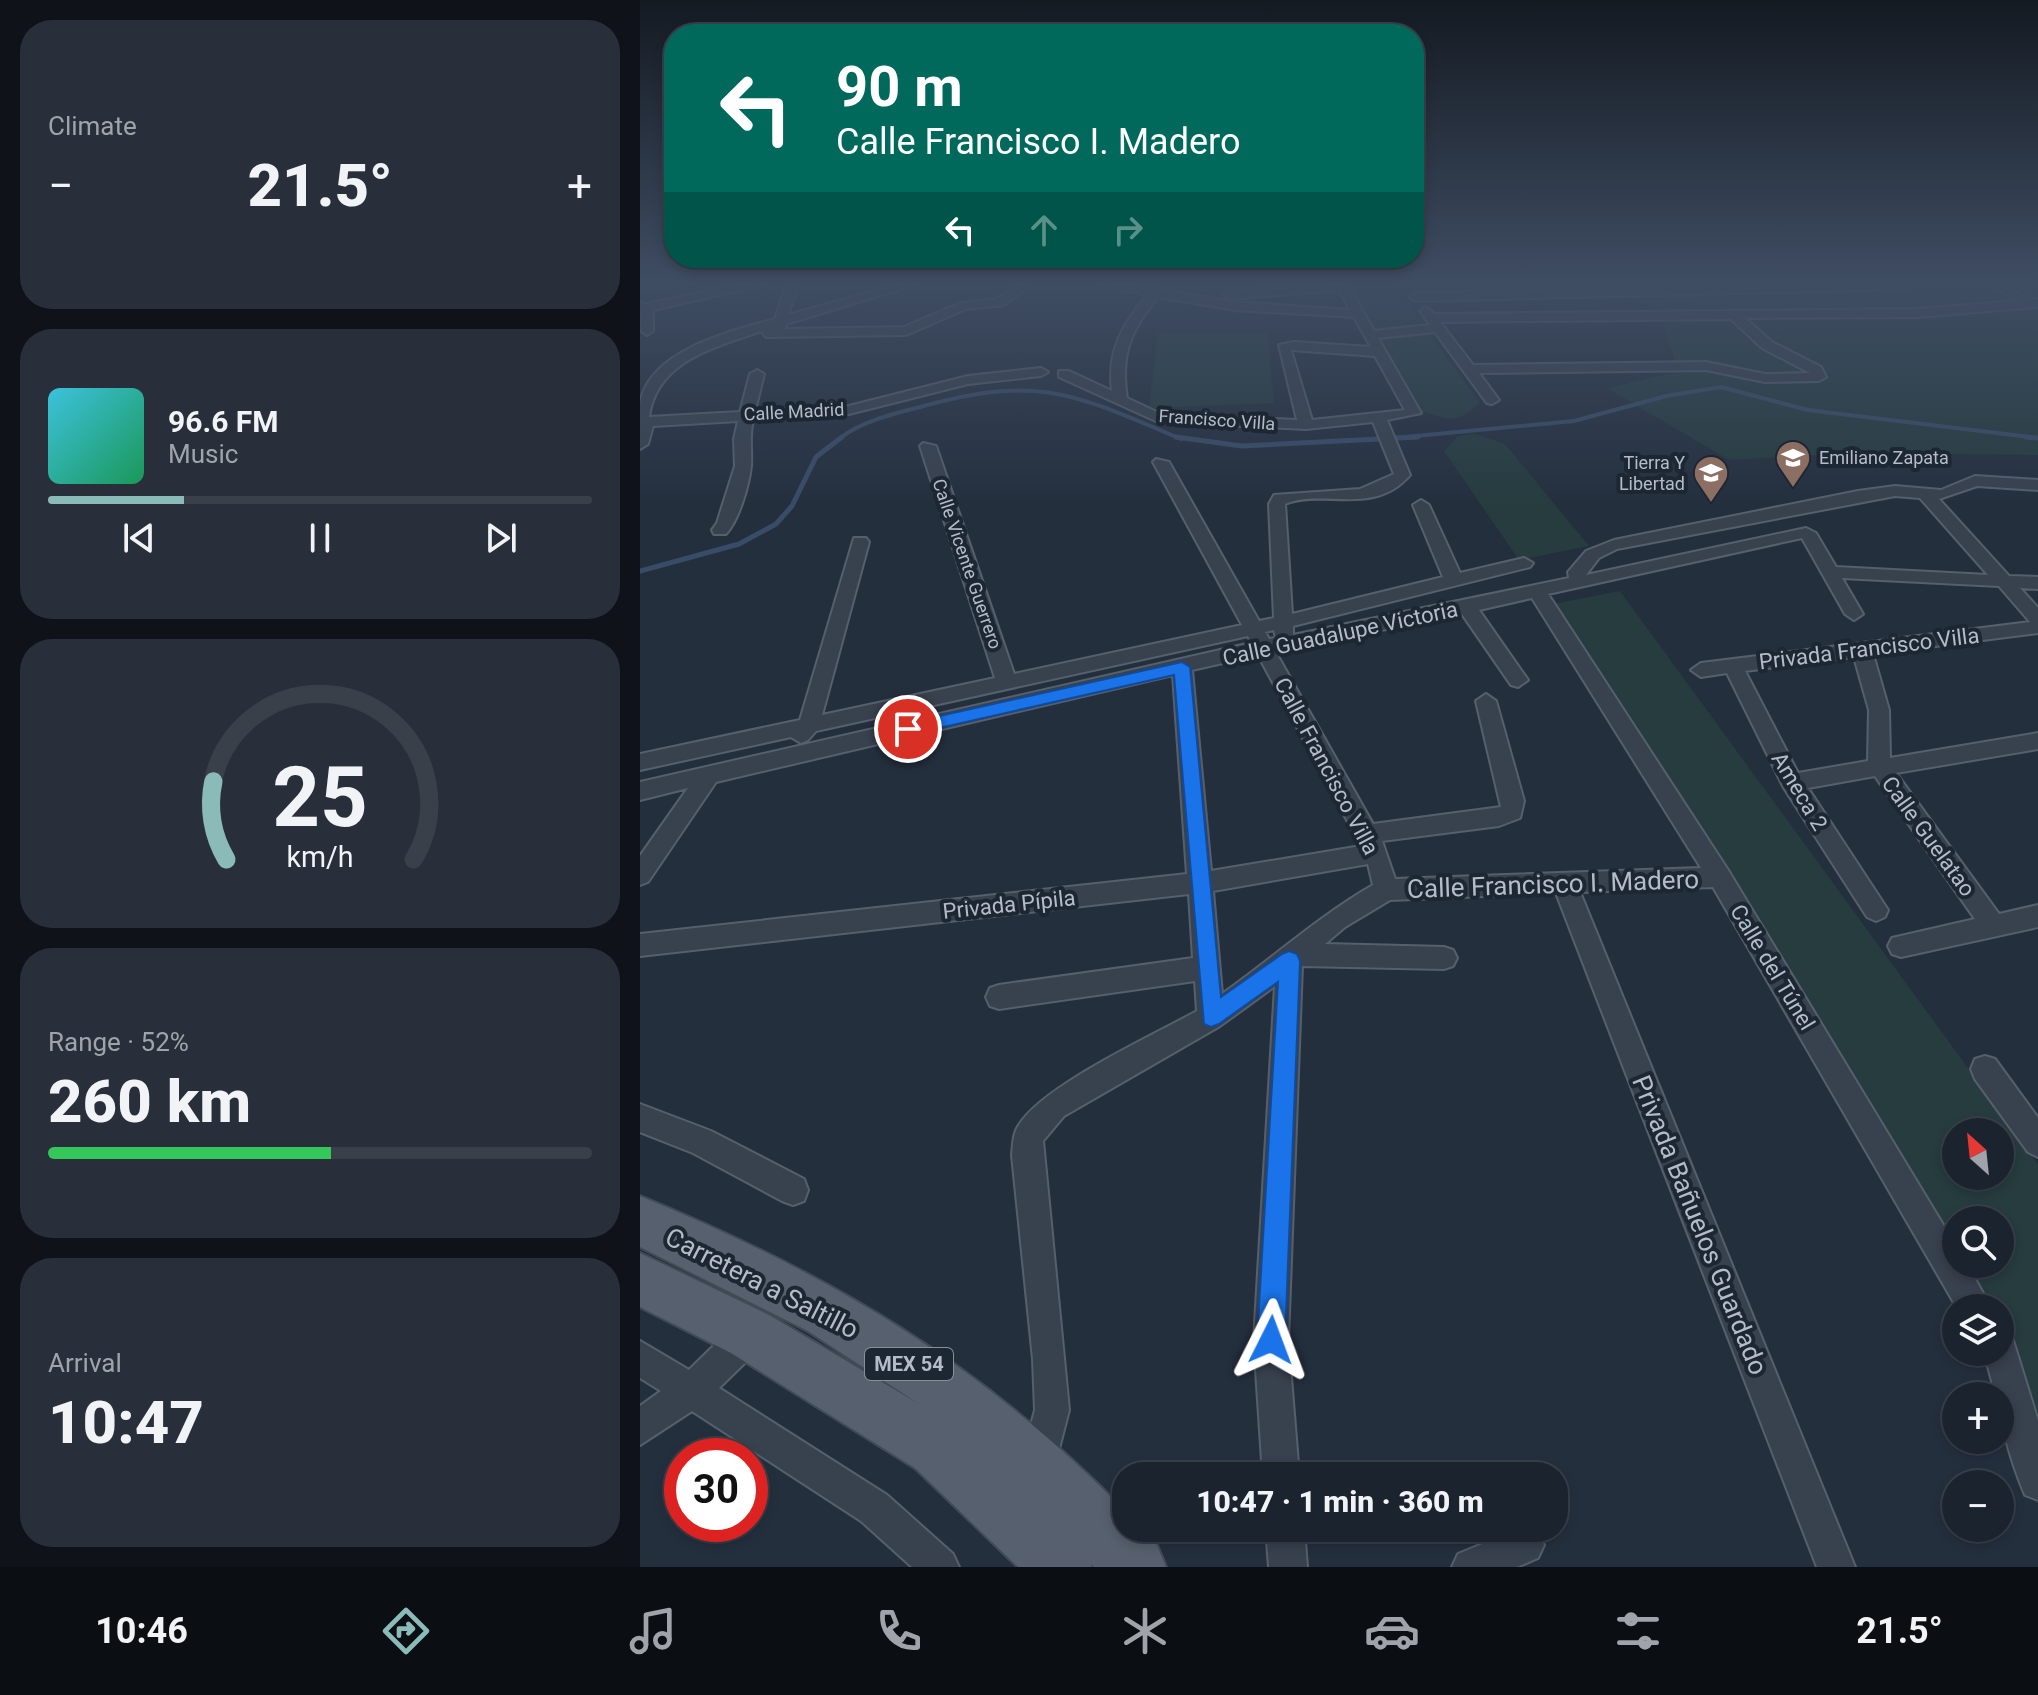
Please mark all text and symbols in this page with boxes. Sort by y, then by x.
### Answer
text: 90 m [836,54,963,120]
icon: left [704,56,808,160]
text: Climate [48,111,137,141]
text: Calle Francisco I. Madero [836,121,1240,163]
text: 21.5° [248,150,393,221]
text: − [48,160,73,212]
text: + [567,160,592,212]
icon: left [938,208,982,252]
icon: ahead [1022,208,1066,252]
icon: right [1106,208,1150,252]
street label: Calle Madrid [743,398,845,425]
text: 96.6 FM [168,404,279,439]
street label: Francisco Villa [1158,405,1276,434]
text: Music [168,439,238,469]
school or university icon: Emiliano Zapata [1774,439,1812,489]
place label: Emiliano Zapata [1819,447,1949,468]
place label: Tierra Y Libertad [1619,452,1685,494]
school or university icon: Tierra Y Libertad [1692,454,1730,504]
street label: Calle Vicente Guerrero [929,476,1006,652]
icon: previous [117,516,161,560]
icon: pause [298,516,342,560]
icon: next [479,516,523,560]
street label: Calle Guadalupe Victoria [1220,596,1460,671]
street label: Privada Francisco Villa [1757,623,1981,674]
street label: Calle Francisco Villa [1269,673,1384,859]
pin [874,695,942,763]
icon: arrive [886,707,930,751]
text: 25 [272,748,368,845]
street label: Ameca 2 [1767,748,1833,835]
street label: Calle Guelatao [1877,772,1980,901]
text: km/h [286,840,354,874]
street label: Calle Francisco I. Madero [1407,864,1699,904]
street label: Privada Pípila [941,885,1077,924]
street label: Calle del Túnel [1725,900,1820,1035]
text: Range · 52% [48,1027,189,1057]
text: 260 km [48,1066,251,1137]
street label: Privada Bañuelos Guardado [1626,1071,1774,1379]
north arrow [1942,1118,2014,1190]
map controls [1942,1118,2014,1542]
button: search [1942,1206,2014,1278]
street label: Carretera a Saltillo [661,1221,863,1345]
button: layers [1942,1294,2014,1366]
position arrow [1229,1298,1313,1382]
text: Arrival [48,1348,122,1378]
road number: MEX 54 [865,1348,953,1380]
button: + [1942,1382,2014,1454]
text: 10:47 [48,1387,204,1458]
speed limit sign: 30 [664,1438,768,1542]
button: − [1942,1470,2014,1542]
text: 10:47 · 1 min · 360 m [1196,1484,1484,1519]
icon: directions [378,1603,434,1659]
icon: music [625,1603,681,1659]
icon: phone [871,1603,927,1659]
icon: climate [1117,1603,1173,1659]
icon: car [1364,1603,1420,1659]
icon: filters [1610,1603,1666,1659]
text: 10:46 [95,1610,188,1652]
text: 21.5° [1856,1610,1943,1652]

